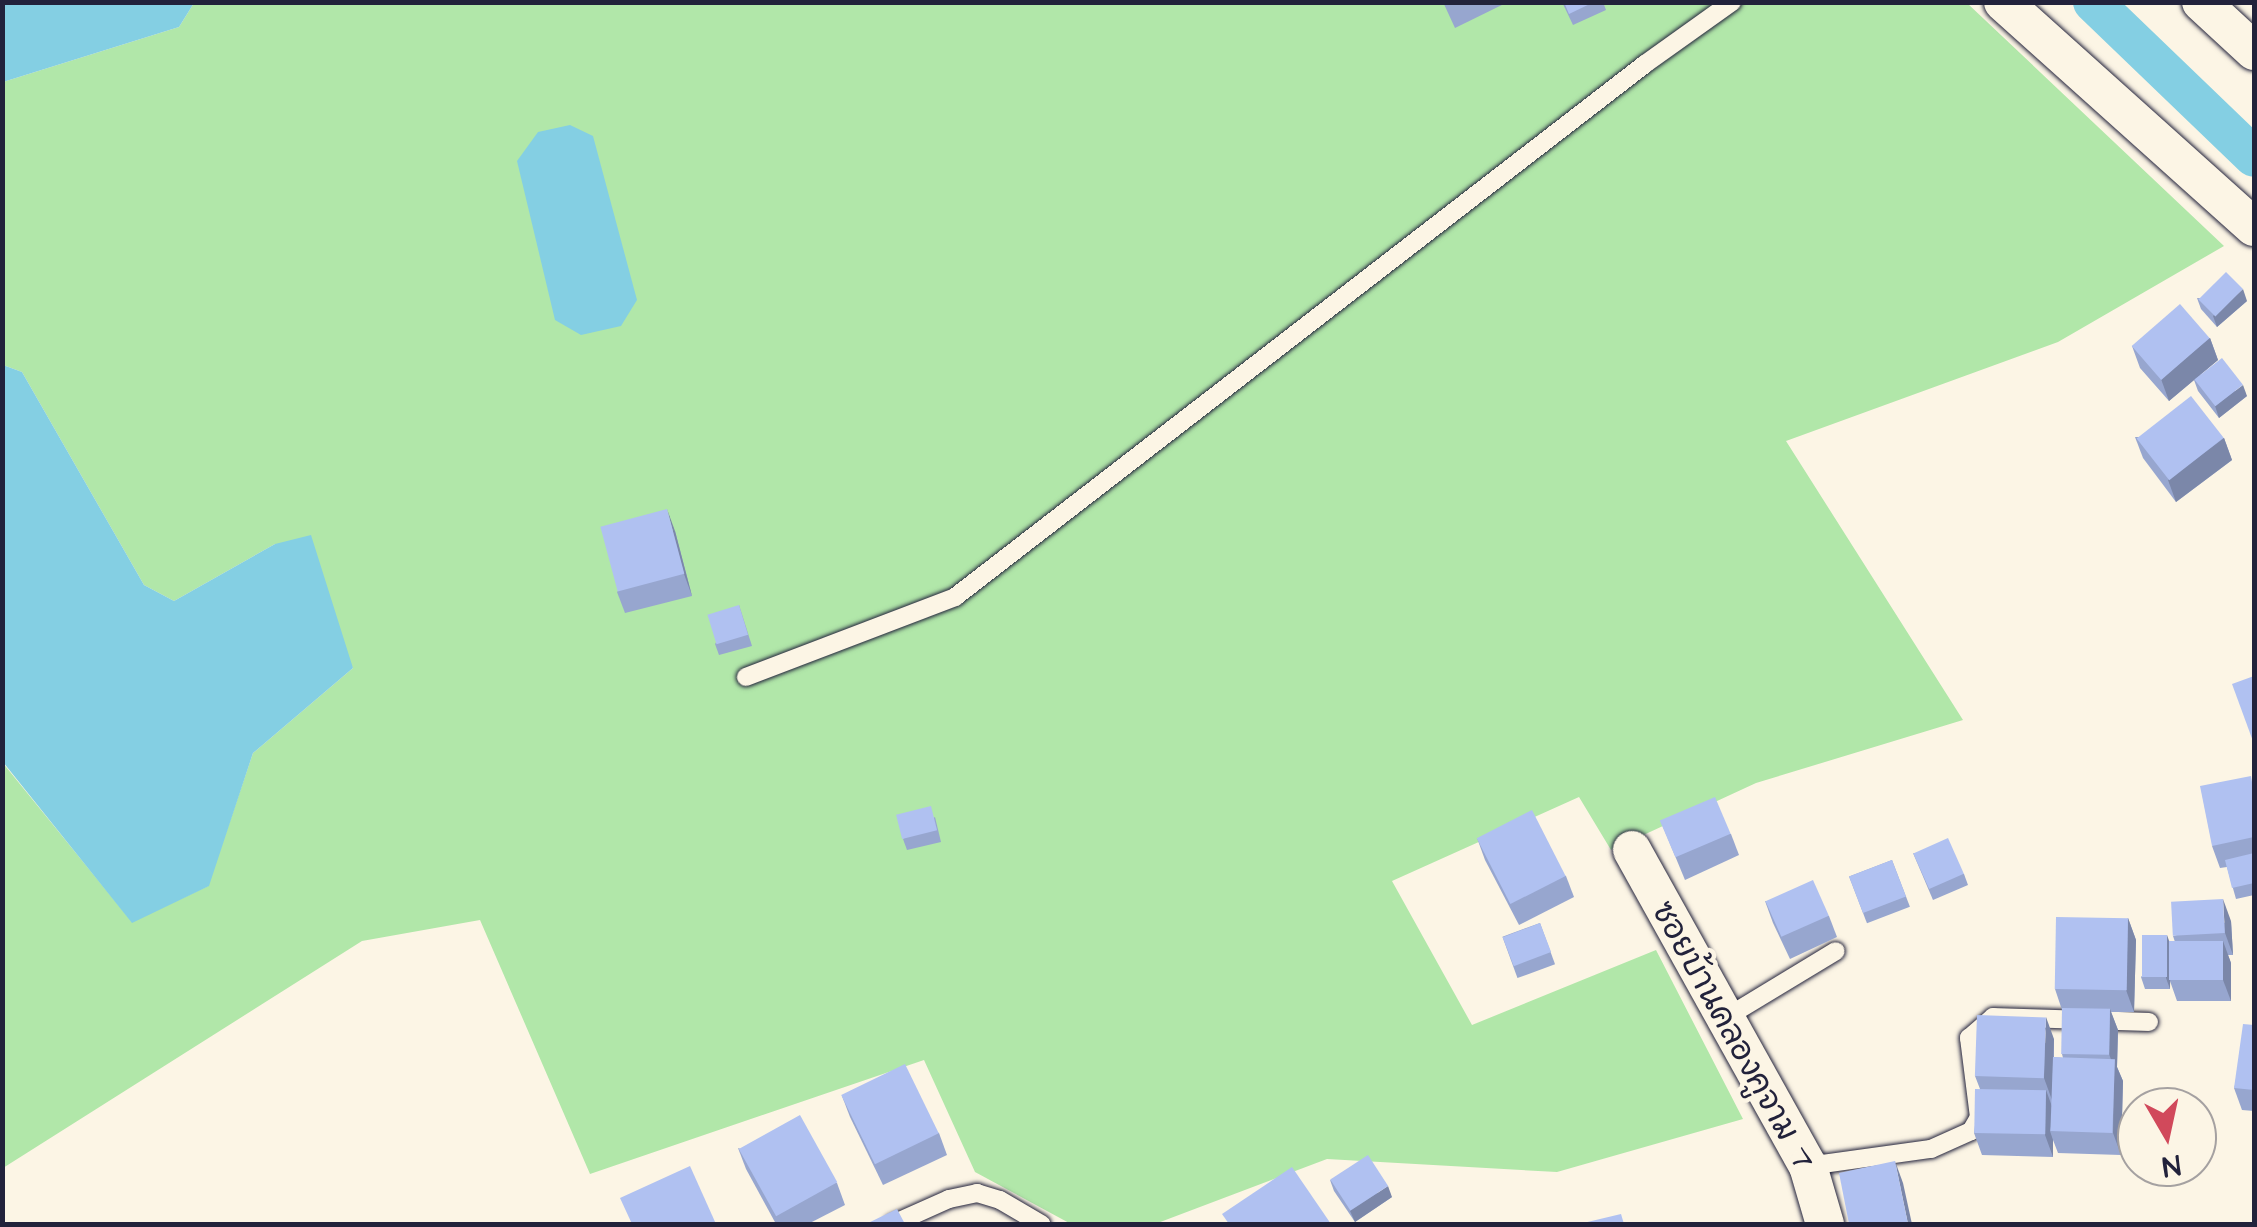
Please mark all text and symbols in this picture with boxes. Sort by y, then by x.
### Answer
street label: ซอยบ้านคลองคูจาม 7 [1642,895,1822,1177]
north arrow [2117,1087,2217,1187]
text: N [2160,1145,2183,1186]

